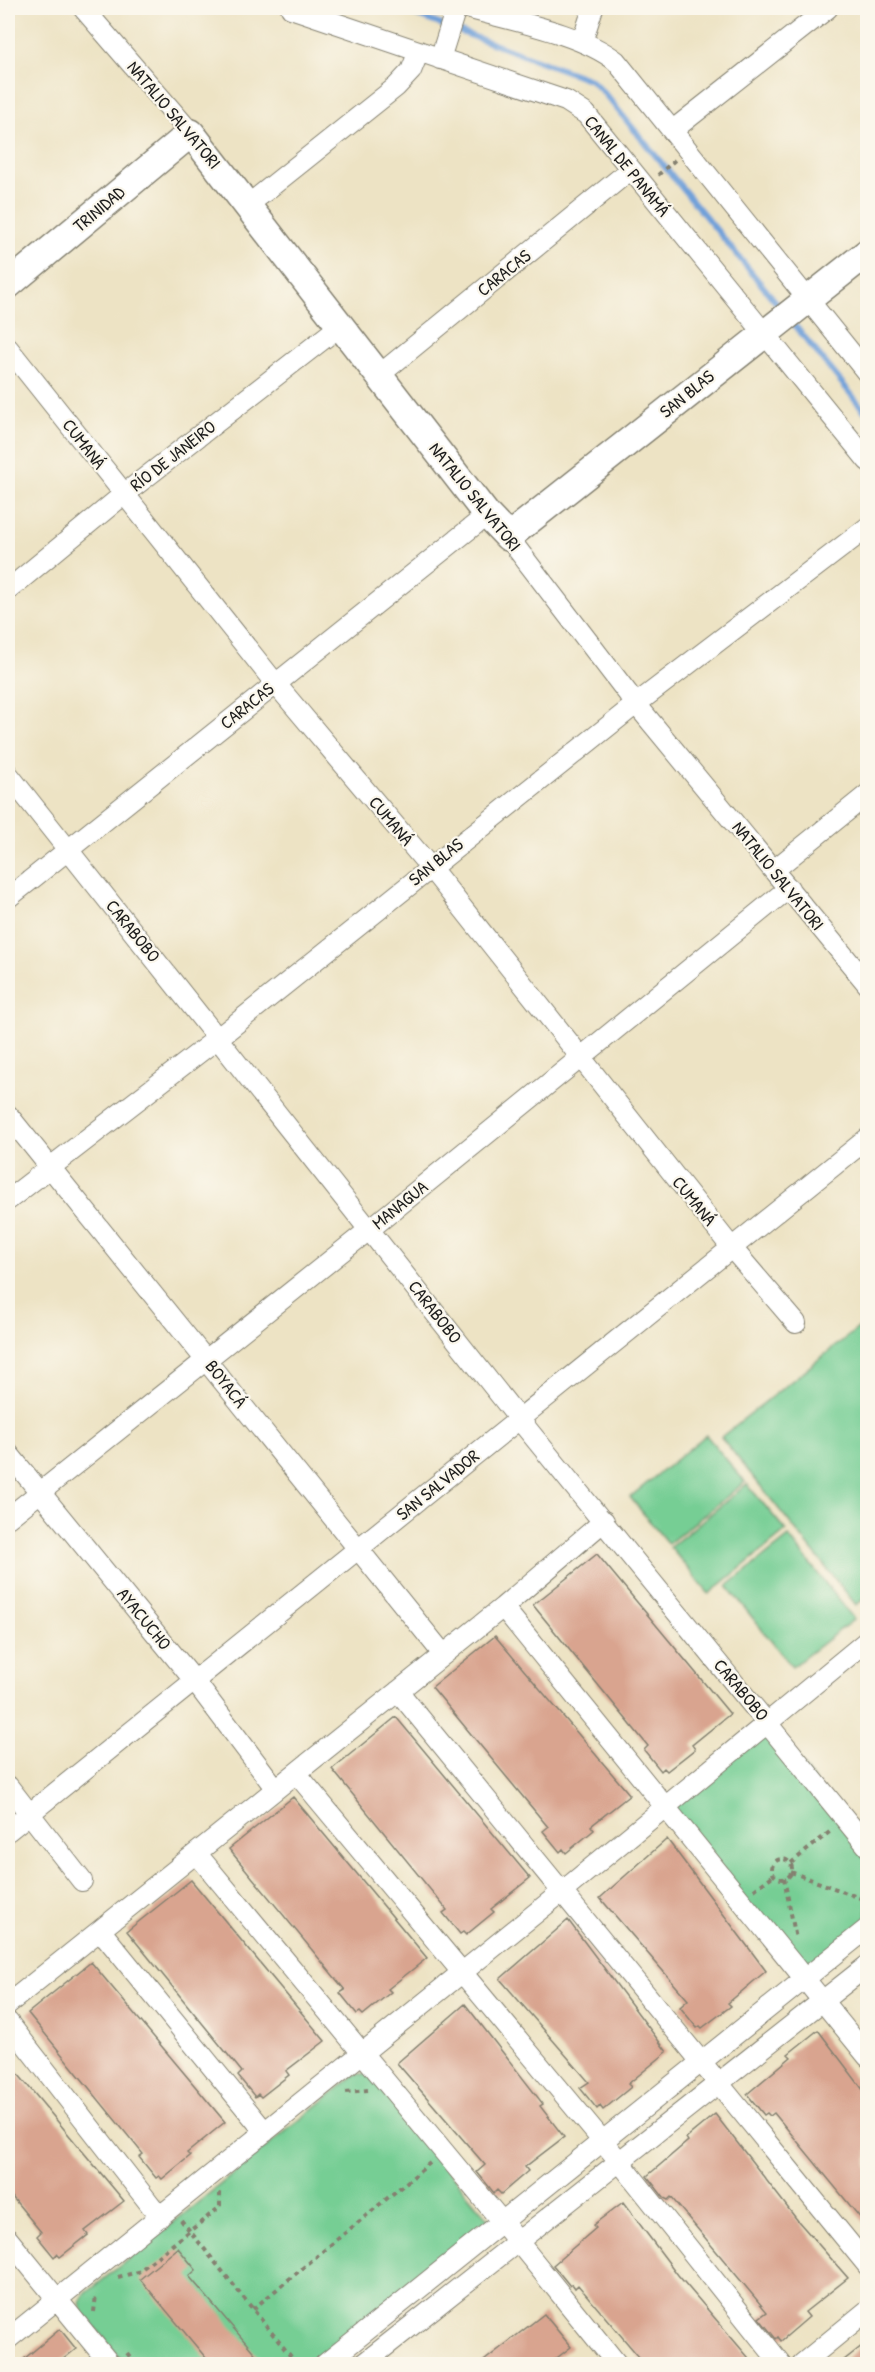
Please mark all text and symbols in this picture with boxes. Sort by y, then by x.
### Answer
street label: NATALIO SALVATORI [122,55,227,174]
street label: CANAL DE PANAMÁ [579,110,676,222]
street label: TRINIDAD [67,179,130,238]
street label: CARACAS [472,243,536,302]
street label: SAN BLAS [654,364,719,423]
street label: CUMANÁ [57,413,112,474]
street label: RÍO DE JANEIRO [125,414,221,497]
street label: NATALIO SALVATORI [423,437,527,557]
street label: CARACAS [215,676,279,735]
street label: CUMANÁ [363,791,420,851]
street label: NATALIO SALVATORI [726,816,830,936]
street label: SAN BLAS [403,832,468,891]
street label: CARABOBO [100,894,166,967]
street label: CUMANÁ [667,1170,722,1231]
street label: MANAGUA [366,1174,433,1235]
street label: CARABOBO [403,1275,468,1348]
street label: BOYACÁ [200,1355,253,1413]
street label: SAN SALVADOR [391,1443,484,1526]
street label: AYACUCHO [112,1582,177,1655]
street label: CARABOBO [708,1653,775,1726]

